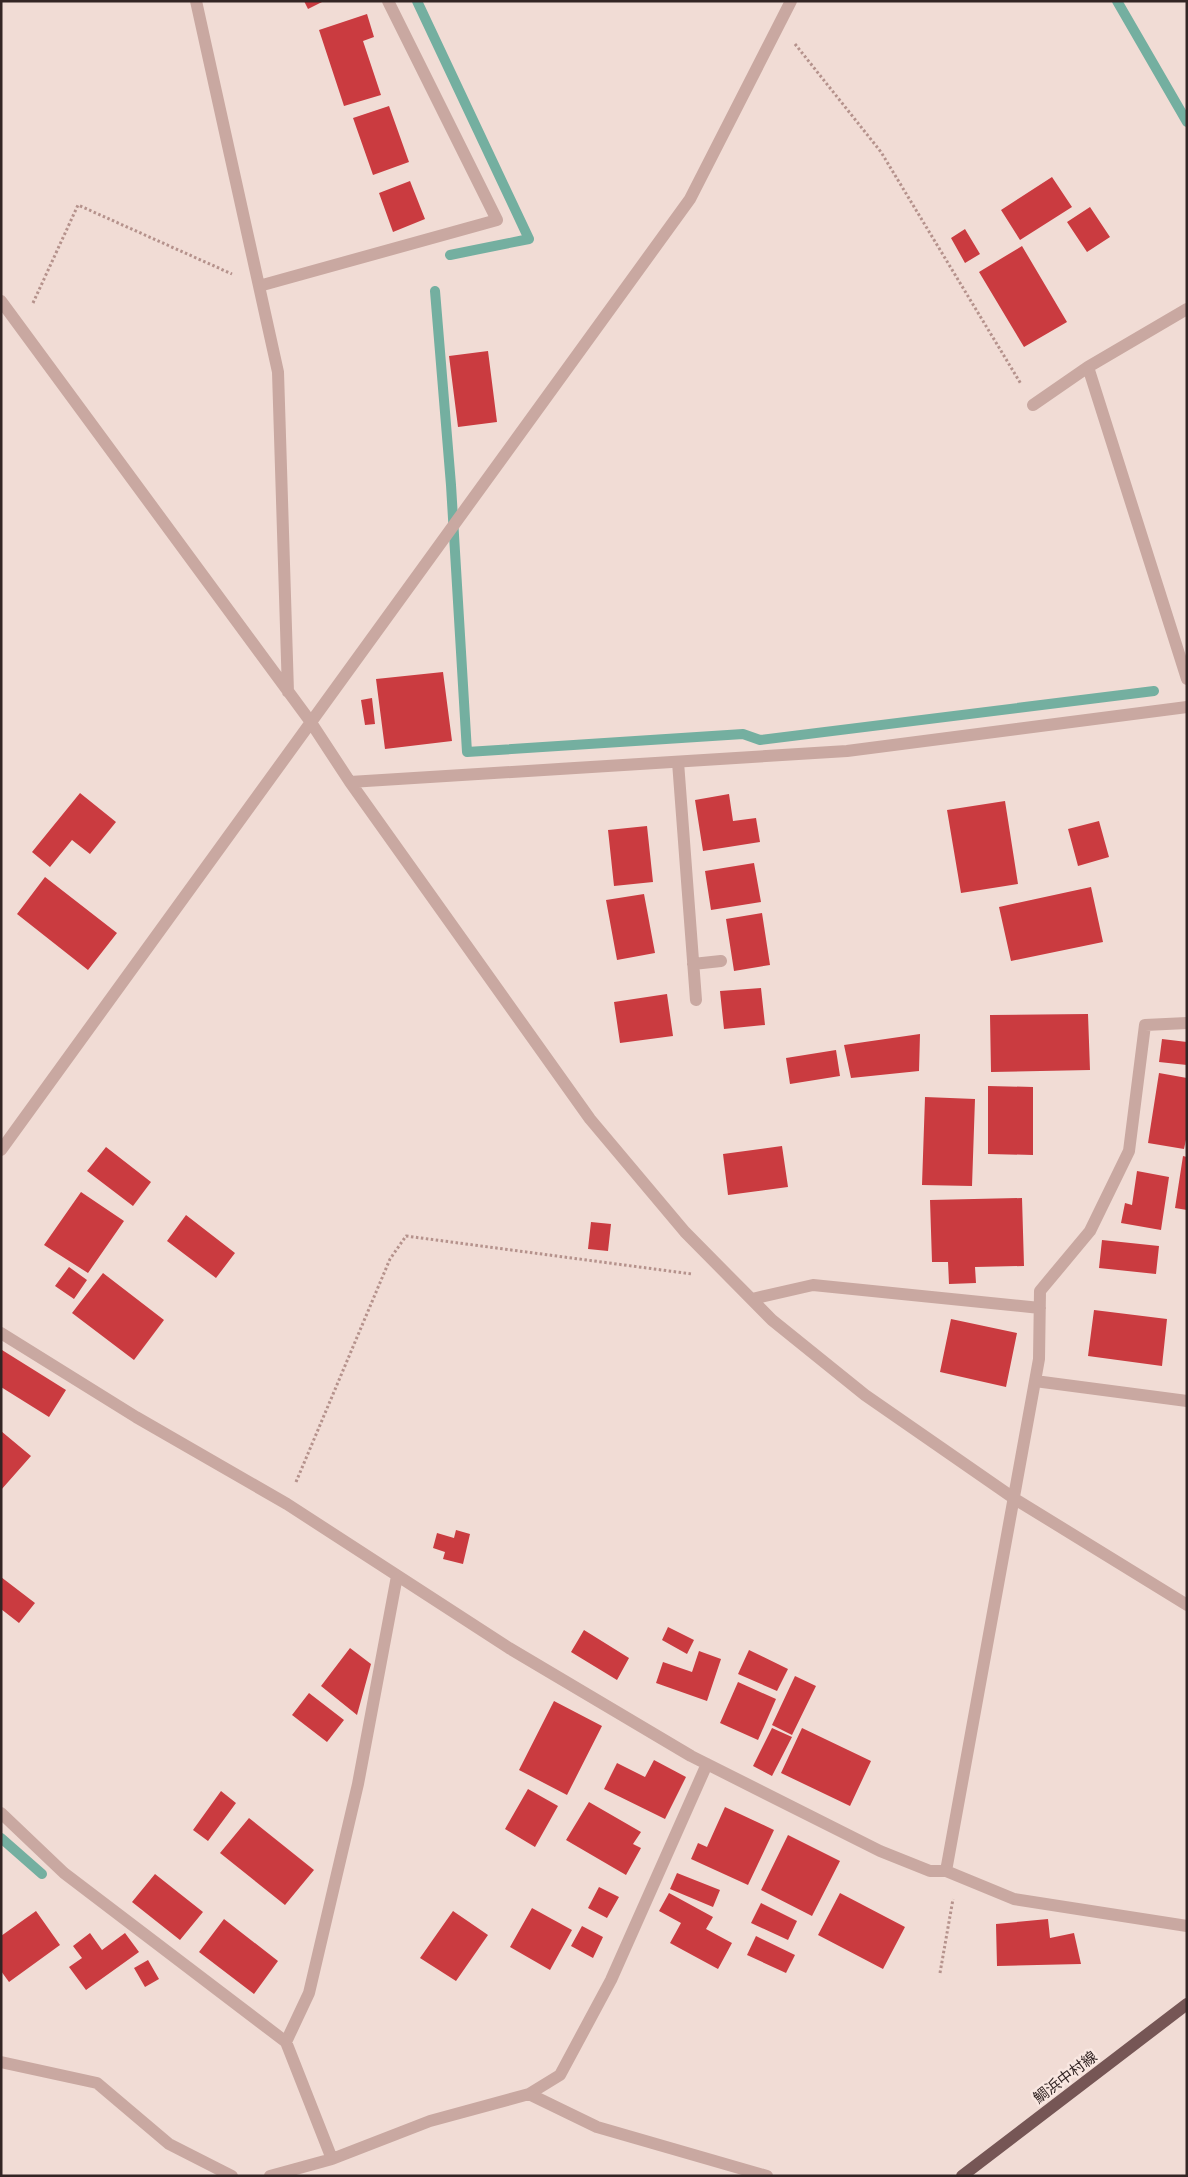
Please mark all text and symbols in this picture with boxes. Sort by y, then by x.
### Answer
street label: 鯛浜中村線 [1029,2046,1101,2108]

